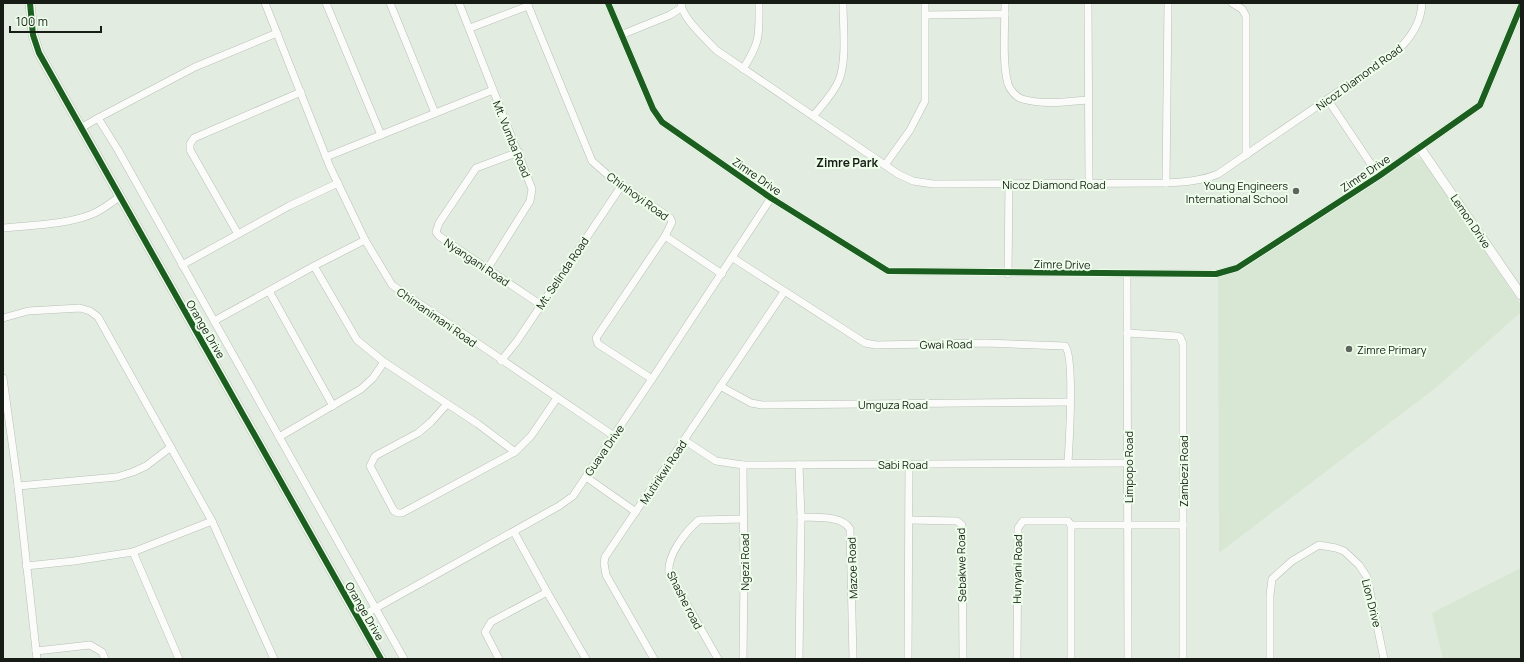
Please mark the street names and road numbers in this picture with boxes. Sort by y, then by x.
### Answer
street label: Nicoz Diamond Road [1313,41,1405,113]
street label: Mt. Vumba Road [490,98,534,180]
street label: Zimre Drive [1337,151,1393,195]
street label: Zimre Drive [729,154,785,199]
street label: Chinhoyi Road [604,168,672,224]
street label: Nicoz Diamond Road [1002,177,1106,192]
street label: Lemon Drive [1447,191,1495,251]
street label: Mt. Selinda Road [532,234,592,312]
street label: Nyangani Road [441,235,513,289]
street label: Zimre Drive [1033,256,1091,272]
street label: Chimanimani Road [394,284,480,350]
street label: Orange Drive [183,297,229,361]
street label: Gwai Road [919,336,973,352]
street label: Umguza Road [858,397,928,412]
street label: Guava Drive [581,421,628,479]
street label: Limpopo Road [1121,431,1136,503]
street label: Zambezi Road [1176,435,1191,507]
street label: Mutirikwi Road [636,437,690,507]
street label: Sabi Road [878,457,928,472]
street label: Sebakwe Road [953,528,969,602]
street label: Ngezi Road [737,533,752,591]
street label: Hunyani Road [1009,534,1025,604]
street label: Mazoe Road [843,537,861,599]
street label: Shashe road [664,568,706,632]
street label: Lion Drive [1359,577,1385,629]
street label: Orange Drive [342,579,388,643]

